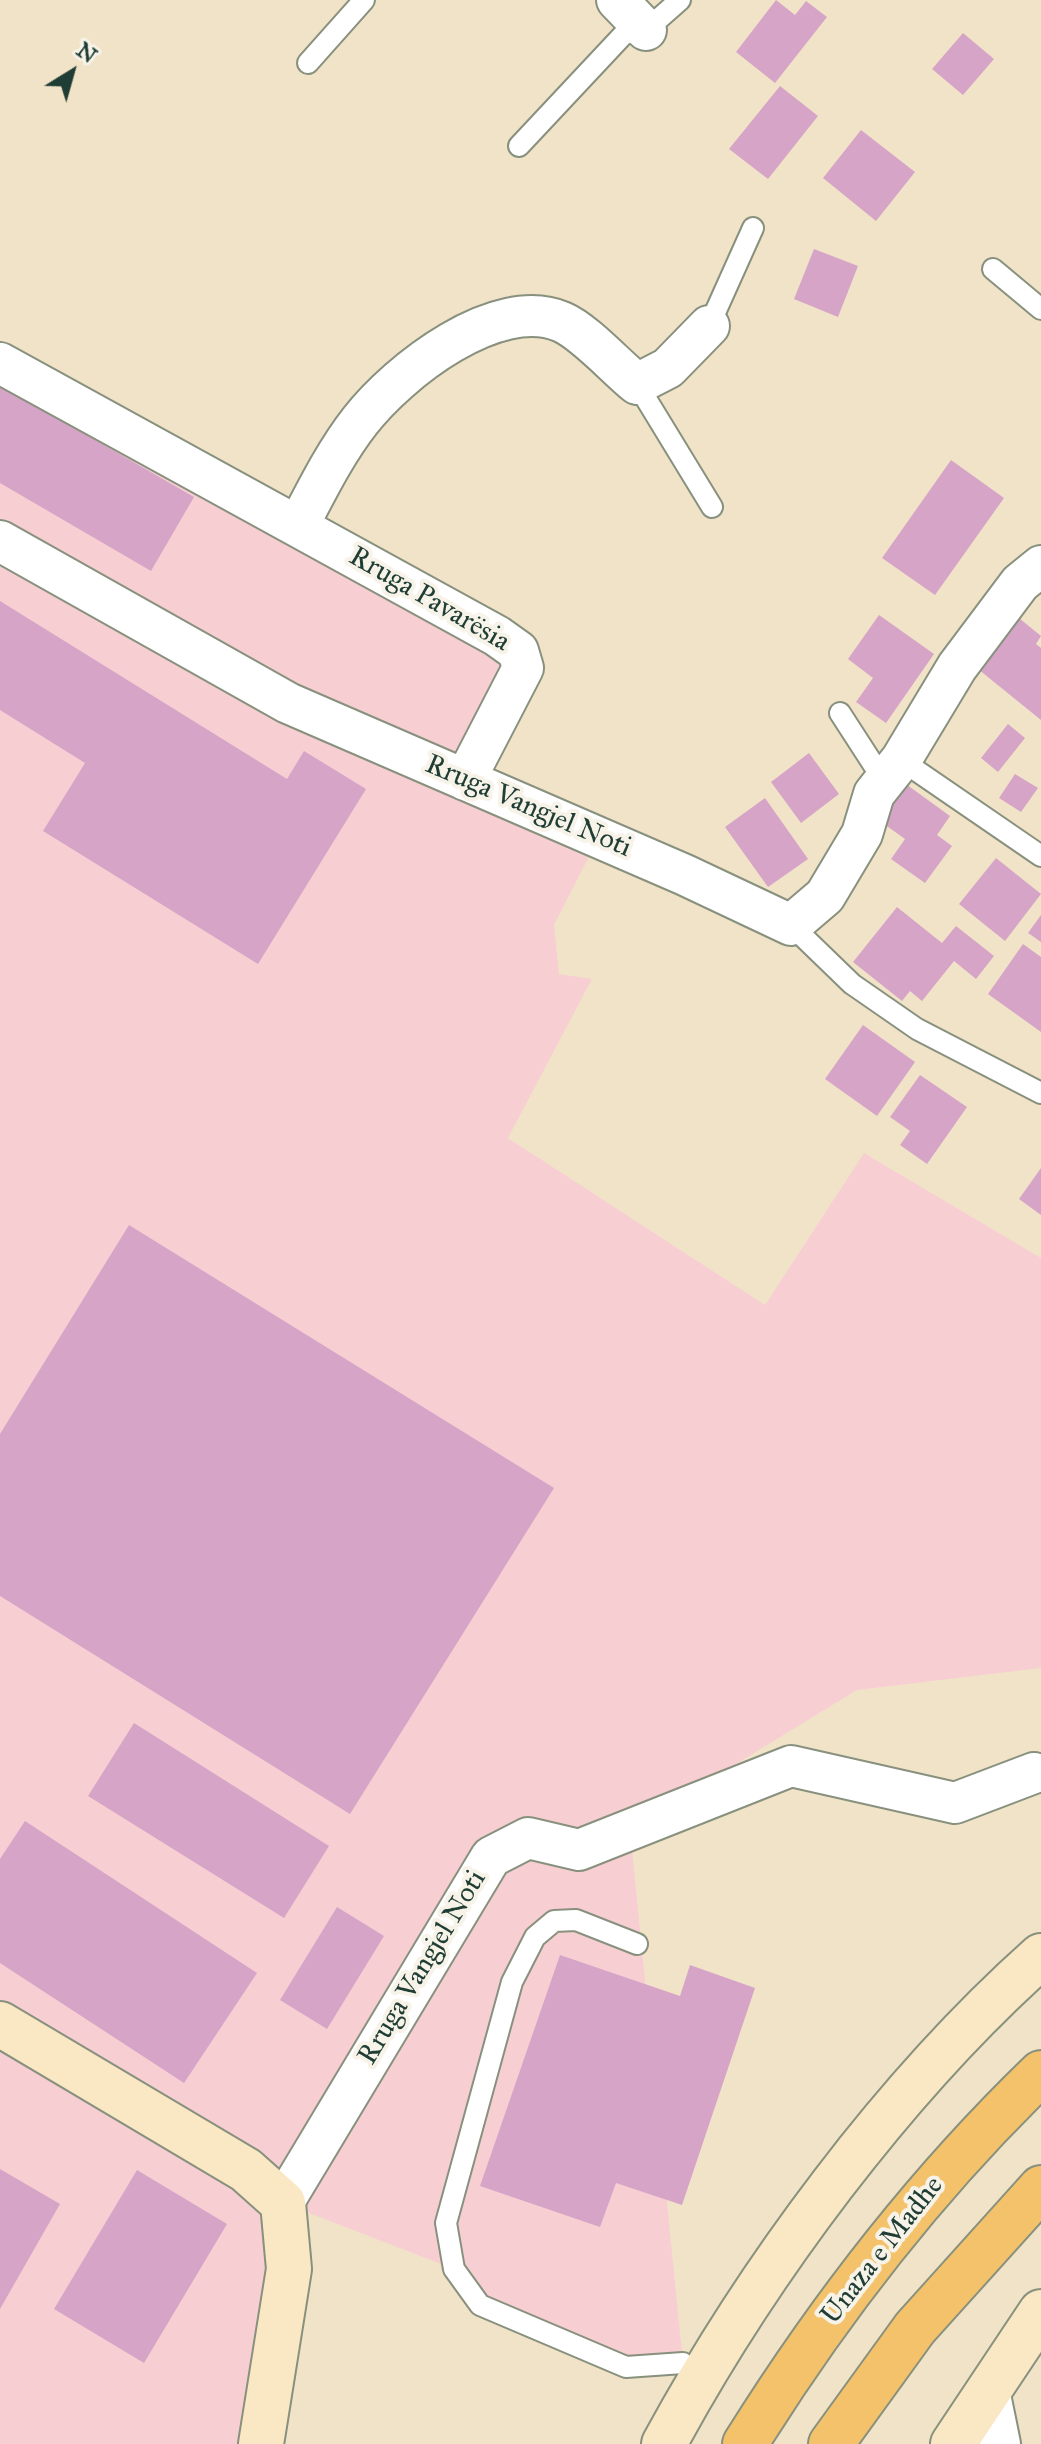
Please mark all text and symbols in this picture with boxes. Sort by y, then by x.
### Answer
north arrow [32,32,112,112]
text: N [71,36,102,69]
street label: Rruga Pavarësia [343,540,515,660]
street label: Rruga Vangjel Noti [420,748,636,866]
street label: Rruga Vangjel Noti [352,1865,494,2071]
street label: Unaza e Madhe [815,2170,951,2332]

